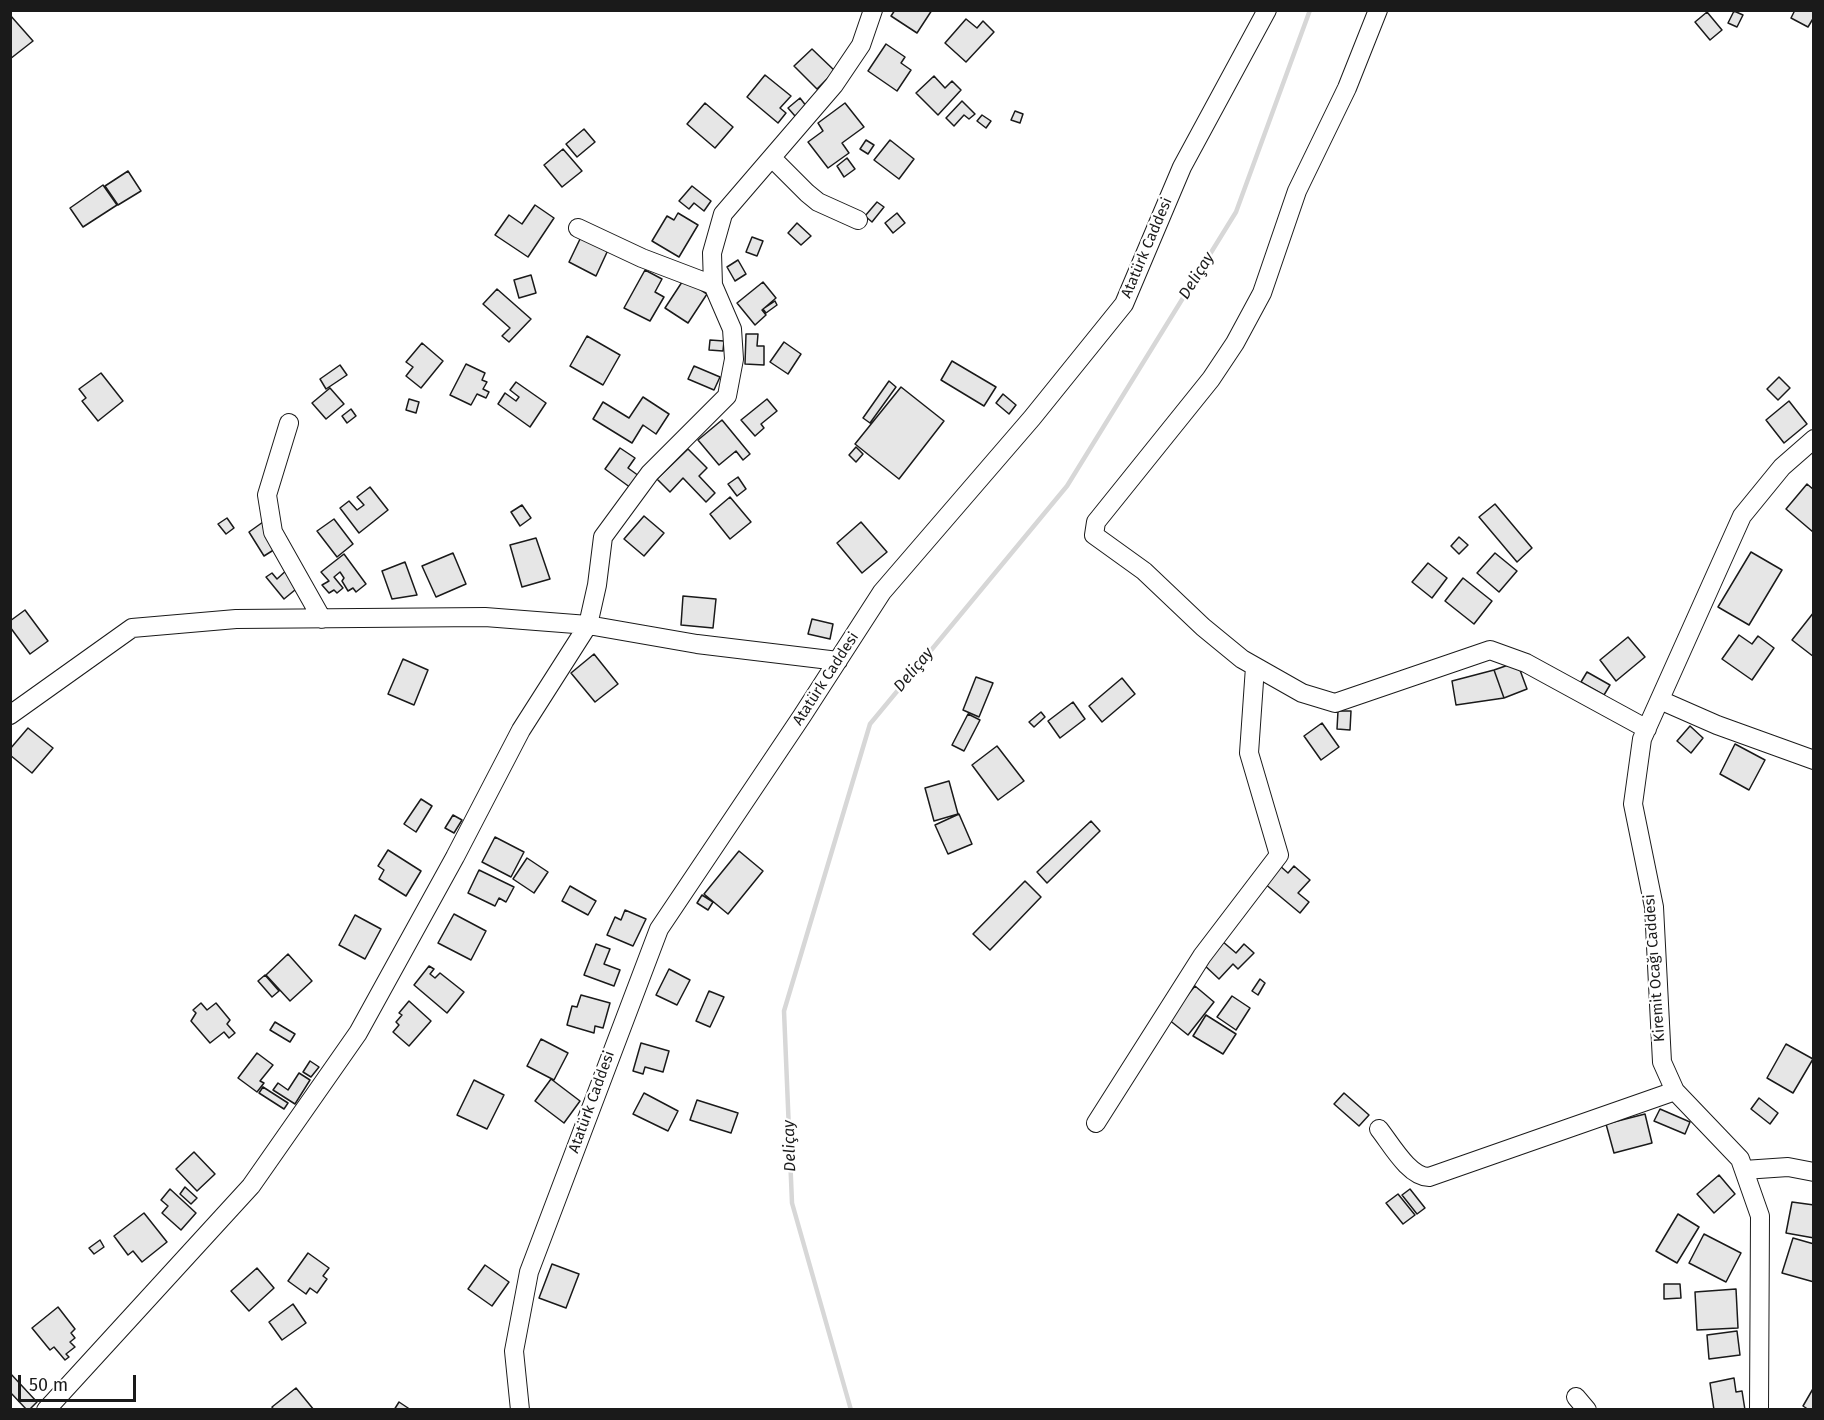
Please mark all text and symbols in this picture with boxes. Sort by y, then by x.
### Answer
street label: Atatürk Caddesi [1118,195,1176,301]
water label: Deliçay [1175,249,1219,303]
street label: Atatürk Caddesi [789,629,863,729]
water label: Deliçay [890,644,938,696]
street label: Kiremit Ocağı Caddesi [1641,893,1669,1043]
street label: Atatürk Caddesi [565,1048,619,1156]
water label: Deliçay [780,1120,800,1172]
scale bar [21,1363,140,1401]
text: 50 m [29,1374,68,1396]

